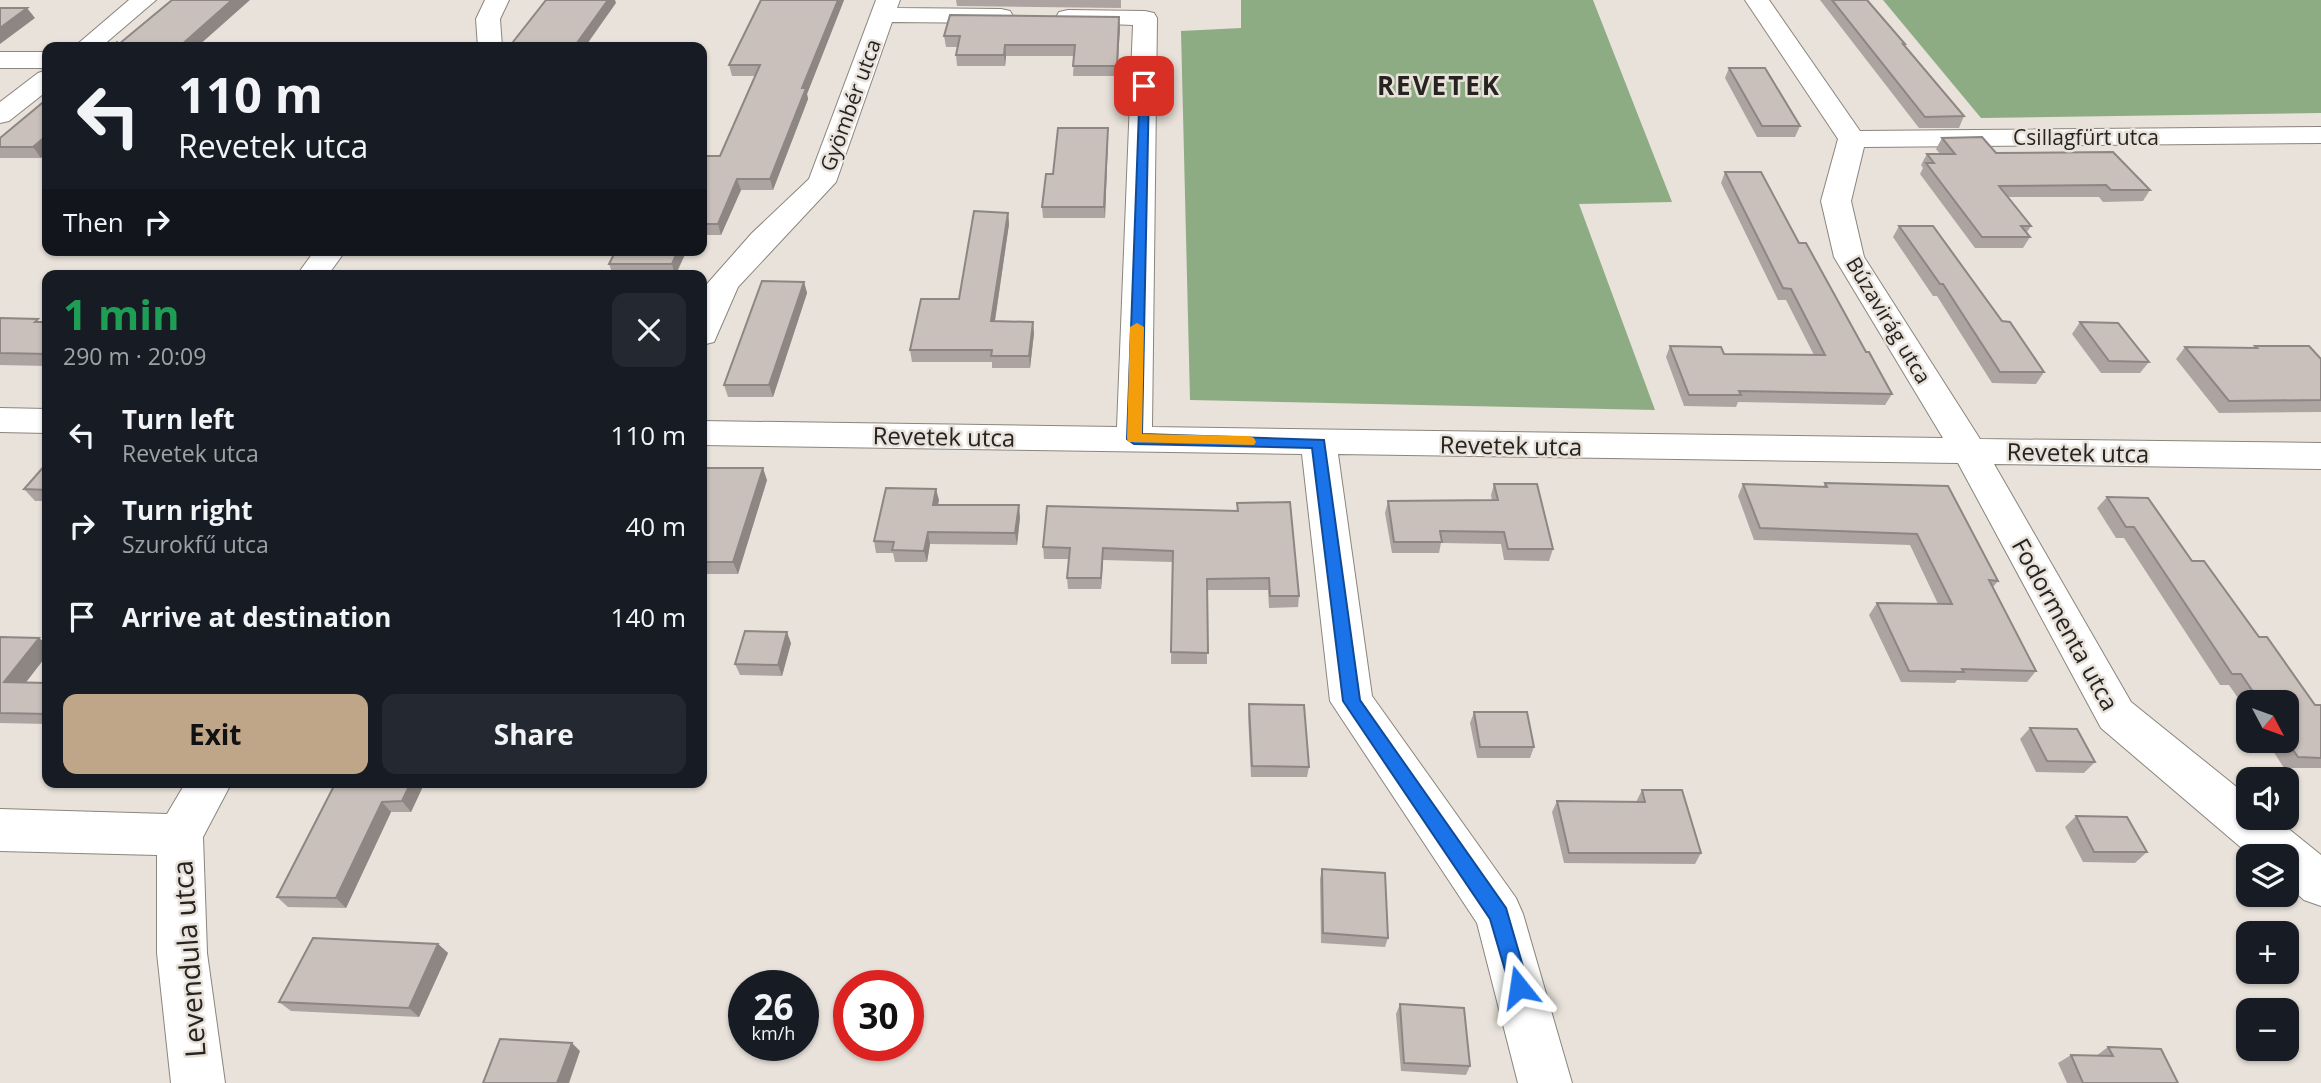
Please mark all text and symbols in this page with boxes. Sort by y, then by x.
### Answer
street label: Gyömbér utca [813,35,887,175]
pin [1114,56,1174,116]
text: 110 m [178,61,323,127]
icon: arrive [1125,67,1163,105]
district label: REVETEK [1377,67,1501,103]
icon: left [63,70,154,161]
street label: Csillagfürt utca [2013,123,2159,151]
text: Revetek utca [178,124,368,167]
icon: right [138,203,176,241]
text: Then [63,204,124,240]
street label: Búzavirág utca [1840,252,1938,388]
text: 1 min [63,285,180,342]
button: close [612,293,686,367]
text: 290 m · 20:09 [63,340,206,372]
text: Turn left [122,401,234,437]
icon: left [63,416,101,454]
text: 110 m [611,417,686,453]
street label: Revetek utca [872,418,1016,454]
street label: Revetek utca [1439,427,1583,463]
street label: Revetek utca [2006,434,2150,470]
text: Revetek utca [122,437,259,469]
text: Turn right [122,492,253,528]
icon: right [63,507,101,545]
text: 40 m [625,508,686,544]
text: Szurokfű utca [122,528,269,560]
street label: Fodormenta utca [2005,532,2127,716]
icon: arrive [63,598,101,636]
text: Arrive at destination [122,599,391,635]
text: 140 m [611,599,686,635]
north arrow [2236,690,2300,752]
map controls [2236,690,2299,1061]
button: Exit [63,694,368,774]
button: Share [382,694,686,774]
button: sound [2236,767,2299,830]
button: layers [2236,844,2299,907]
street label: Levendula utca [162,859,214,1059]
button: + [2236,921,2299,984]
position arrow [1482,950,1556,1024]
speed limit sign: 30 [833,970,924,1061]
text: 26 [753,983,794,1030]
button: − [2236,998,2299,1061]
text: km/h [752,1021,795,1045]

